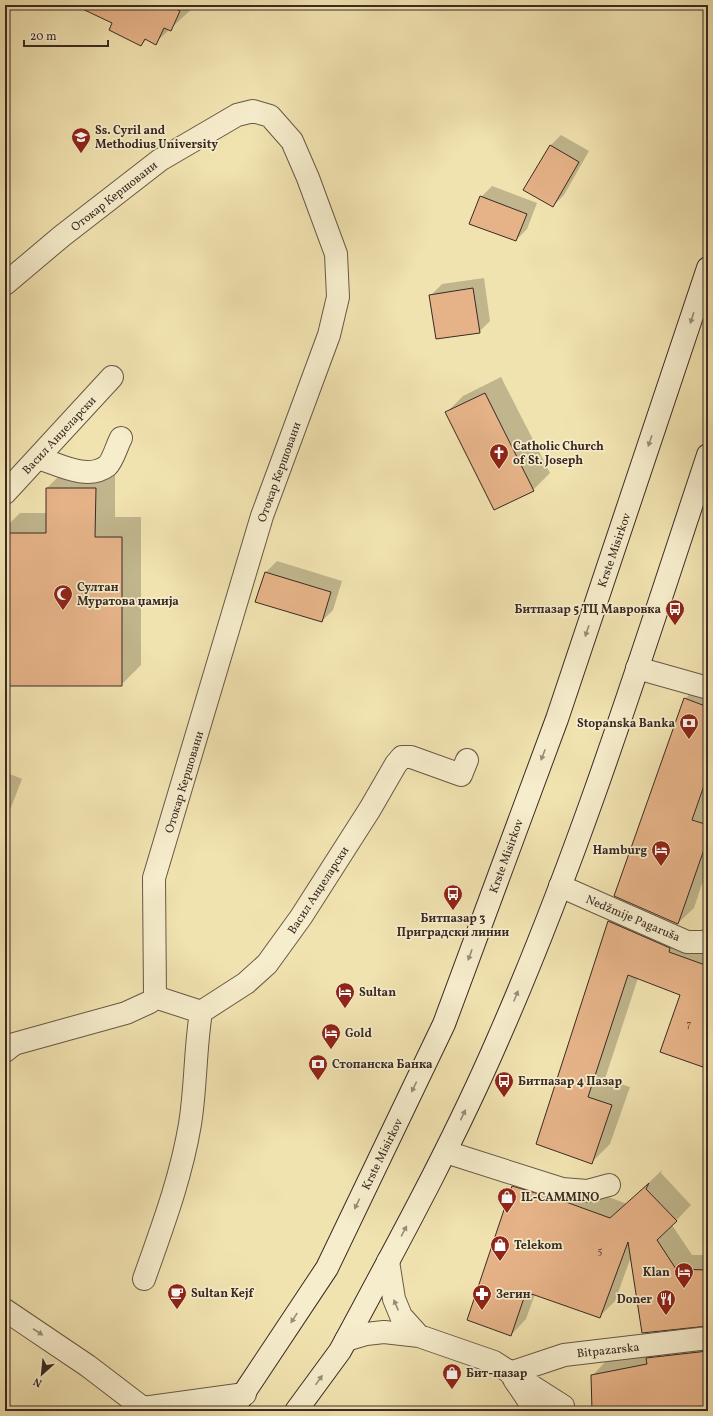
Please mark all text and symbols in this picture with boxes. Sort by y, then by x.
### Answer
scale bar [24,22,108,48]
text: 20 m [30,29,57,45]
place label: Ss. Cyril and Methodius University [95,123,218,153]
school or university icon: Ss. Cyril and Methodius University [70,126,92,154]
street label: Отокар Кершовани [68,158,161,236]
one-way arrow [688,312,694,324]
street label: Васил Анџеларски [19,393,100,478]
street label: Отокар Кершовани [254,420,306,525]
one-way arrow [647,436,653,448]
place label: Catholic Church of St. Joseph [513,439,604,469]
church icon: Catholic Church of St. Joseph [488,442,510,470]
street label: Krste Misirkov [595,510,635,590]
place label: Султан Муратова џамија [77,580,179,610]
mosque icon: Султан Муратова џамија [52,583,74,611]
bus stop icon: Битпазар 5 ТЦ Мавровка [664,598,686,626]
place label: Битпазар 5 ТЦ Мавровка [515,602,661,618]
one-way arrow [583,625,589,637]
bank icon: Stopanska Banka [678,712,700,740]
place label: Stopanska Banka [577,716,675,732]
street label: Отокар Кершовани [162,729,208,835]
one-way arrow [540,749,546,761]
street label: Krste Misirkov [486,816,528,896]
hotel icon: Hamburg [650,839,672,867]
place label: Hamburg [593,843,647,859]
street label: Васил Анџеларски [284,844,353,938]
bus stop icon: Битпазар 3 Приградски линии [442,883,464,911]
street label: Nedžmije Pagaruša [583,892,682,946]
place label: Битпазар 3 Приградски линии [397,911,510,941]
one-way arrow [466,949,472,961]
hotel icon: Sultan [334,981,356,1009]
place label: Sultan [359,985,396,1001]
one-way arrow [513,989,519,1001]
house number: 7 [687,1017,692,1031]
hotel icon: Gold [320,1022,342,1050]
place label: Gold [345,1026,372,1042]
bank icon: Стопанска Банка [307,1053,329,1081]
place label: Стопанска Банка [332,1057,433,1073]
bus stop icon: Битпазар 4 Пазар [493,1070,515,1098]
place label: Битпазар 4 Пазар [518,1074,622,1090]
one-way arrow [411,1082,417,1093]
one-way arrow [460,1109,466,1120]
street label: Krste Misirkov [359,1115,407,1193]
shop icon: IL-CAMMINO [496,1186,518,1214]
place label: IL-CAMMINO [521,1190,599,1206]
one-way arrow [354,1199,361,1210]
one-way arrow [401,1225,408,1236]
shop icon: Telekom [489,1234,511,1262]
place label: Telekom [514,1238,563,1254]
house number: 5 [598,1244,603,1258]
hotel icon: Klan [673,1261,695,1289]
place label: Klan [643,1265,670,1281]
cafe icon: Sultan Kejf [166,1282,188,1310]
pharmacy icon: Зегин [471,1283,493,1311]
place label: Sultan Kejf [191,1286,255,1302]
place label: Зегин [496,1287,531,1303]
restaurant icon: Doner [655,1288,677,1316]
place label: Doner [617,1292,652,1308]
one-way arrow [393,1300,399,1311]
one-way arrow [290,1313,298,1323]
one-way arrow [33,1328,43,1336]
street label: Bitpazarska [576,1340,640,1362]
north arrow [22,1354,62,1394]
shop icon: Бит-пазар [441,1362,463,1390]
place label: Бит-пазар [466,1366,528,1382]
text: N [31,1373,45,1390]
one-way arrow [315,1374,323,1385]

